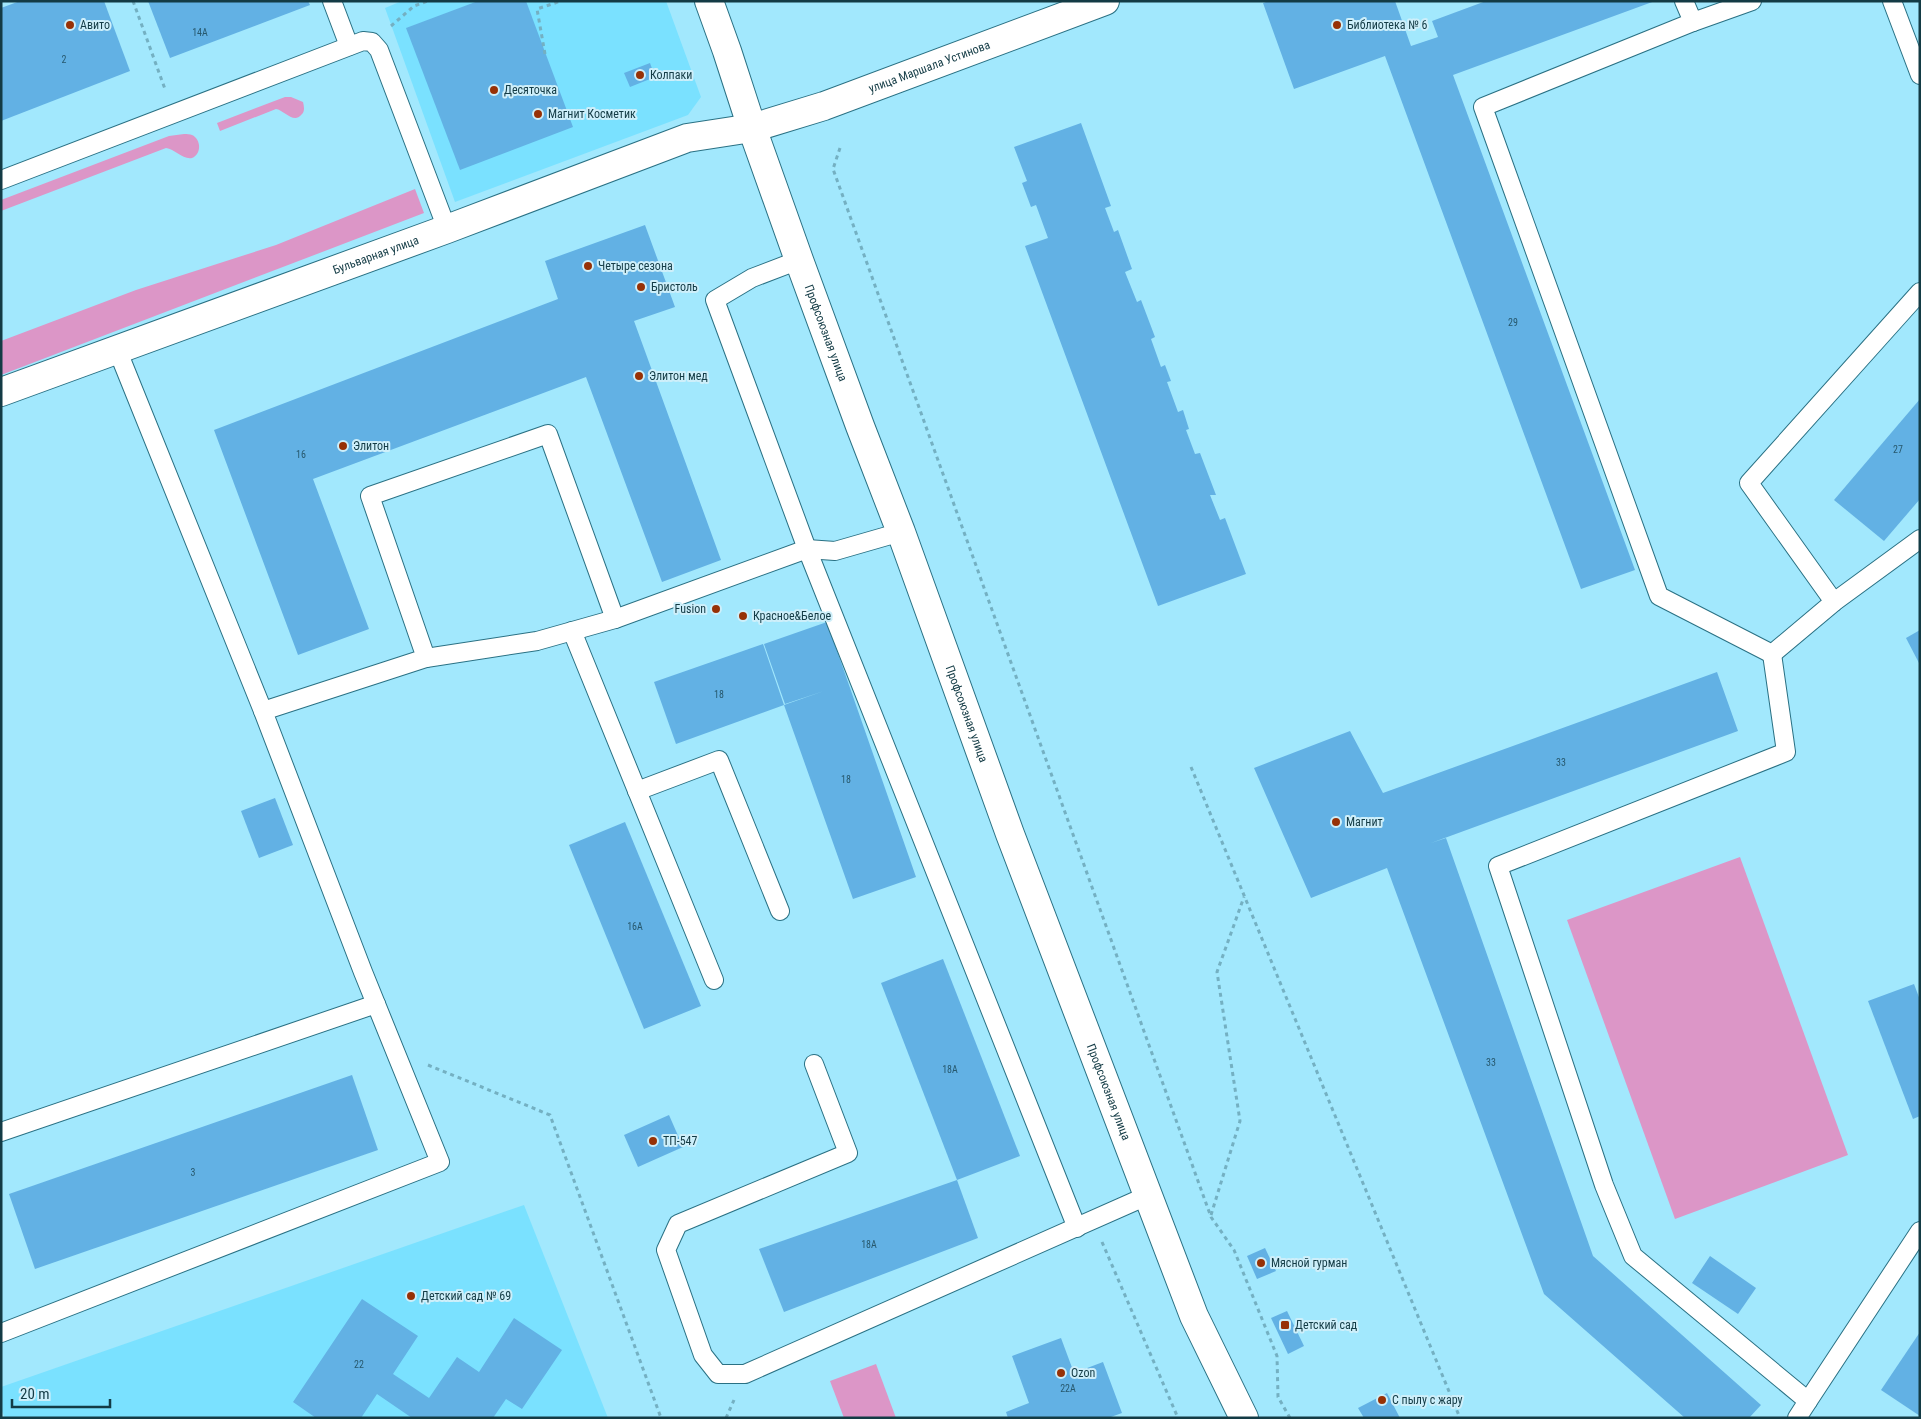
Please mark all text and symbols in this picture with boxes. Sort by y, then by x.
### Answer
place label: Авито [80,18,110,32]
place label: Библиотека № 6 [1347,18,1428,32]
marker: Авито [64,19,76,31]
marker: Библиотека № 6 [1331,19,1343,31]
house number: 14А [192,27,208,38]
street label: улица Маршала Устинова [867,38,992,96]
house number: 2 [62,54,67,65]
place label: Колпаки [650,68,692,82]
marker: Колпаки [634,69,646,81]
place label: Десяточка [504,83,557,97]
marker: Десяточка [488,84,500,96]
place label: Магнит Косметик [548,107,636,121]
marker: Магнит Косметик [532,108,544,120]
street label: Бульварная улица [331,233,421,277]
place label: Четыре сезона [598,259,673,273]
marker: Четыре сезона [582,260,594,272]
place label: Бристоль [651,280,698,294]
marker: Бристоль [635,281,647,293]
street label: Профсоюзная улица [802,283,850,383]
house number: 29 [1508,317,1518,328]
place label: Элитон мед [649,369,708,383]
marker: Элитон мед [633,370,645,382]
place label: Элитон [353,439,389,453]
marker: Элитон [337,440,349,452]
house number: 27 [1893,444,1903,455]
house number: 16 [296,449,306,460]
place label: Fusion [674,602,706,616]
marker: Fusion [710,603,722,615]
place label: Красное&Белое [753,609,831,623]
marker: Красное&Белое [737,610,749,622]
street label: Профсоюзная улица [943,664,991,764]
house number: 18 [714,689,724,700]
house number: 33 [1556,757,1566,768]
house number: 18 [841,774,851,785]
place label: Магнит [1346,815,1383,829]
marker: Магнит [1330,816,1342,828]
house number: 16А [627,921,643,932]
street label: Профсоюзная улица [1084,1042,1133,1142]
house number: 33 [1486,1057,1496,1068]
house number: 18А [942,1064,958,1075]
place label: ТП-547 [663,1134,698,1148]
marker: ТП-547 [647,1135,659,1147]
house number: 3 [191,1167,196,1178]
house number: 18А [861,1239,877,1250]
place label: Мясной гурман [1271,1256,1347,1270]
marker: Мясной гурман [1255,1257,1267,1269]
place label: Детский сад № 69 [421,1289,511,1303]
marker: Детский сад № 69 [405,1290,417,1302]
place label: Детский сад [1295,1318,1358,1332]
marker: Детский сад [1279,1319,1291,1331]
house number: 22 [354,1359,364,1370]
place label: Ozon [1071,1366,1095,1380]
marker: Ozon [1055,1367,1067,1379]
scale bar [12,1376,110,1408]
house number: 22А [1060,1383,1076,1394]
text: 20 m [20,1385,50,1403]
place label: С пылу с жару [1392,1393,1463,1407]
marker: С пылу с жару [1376,1394,1388,1406]

